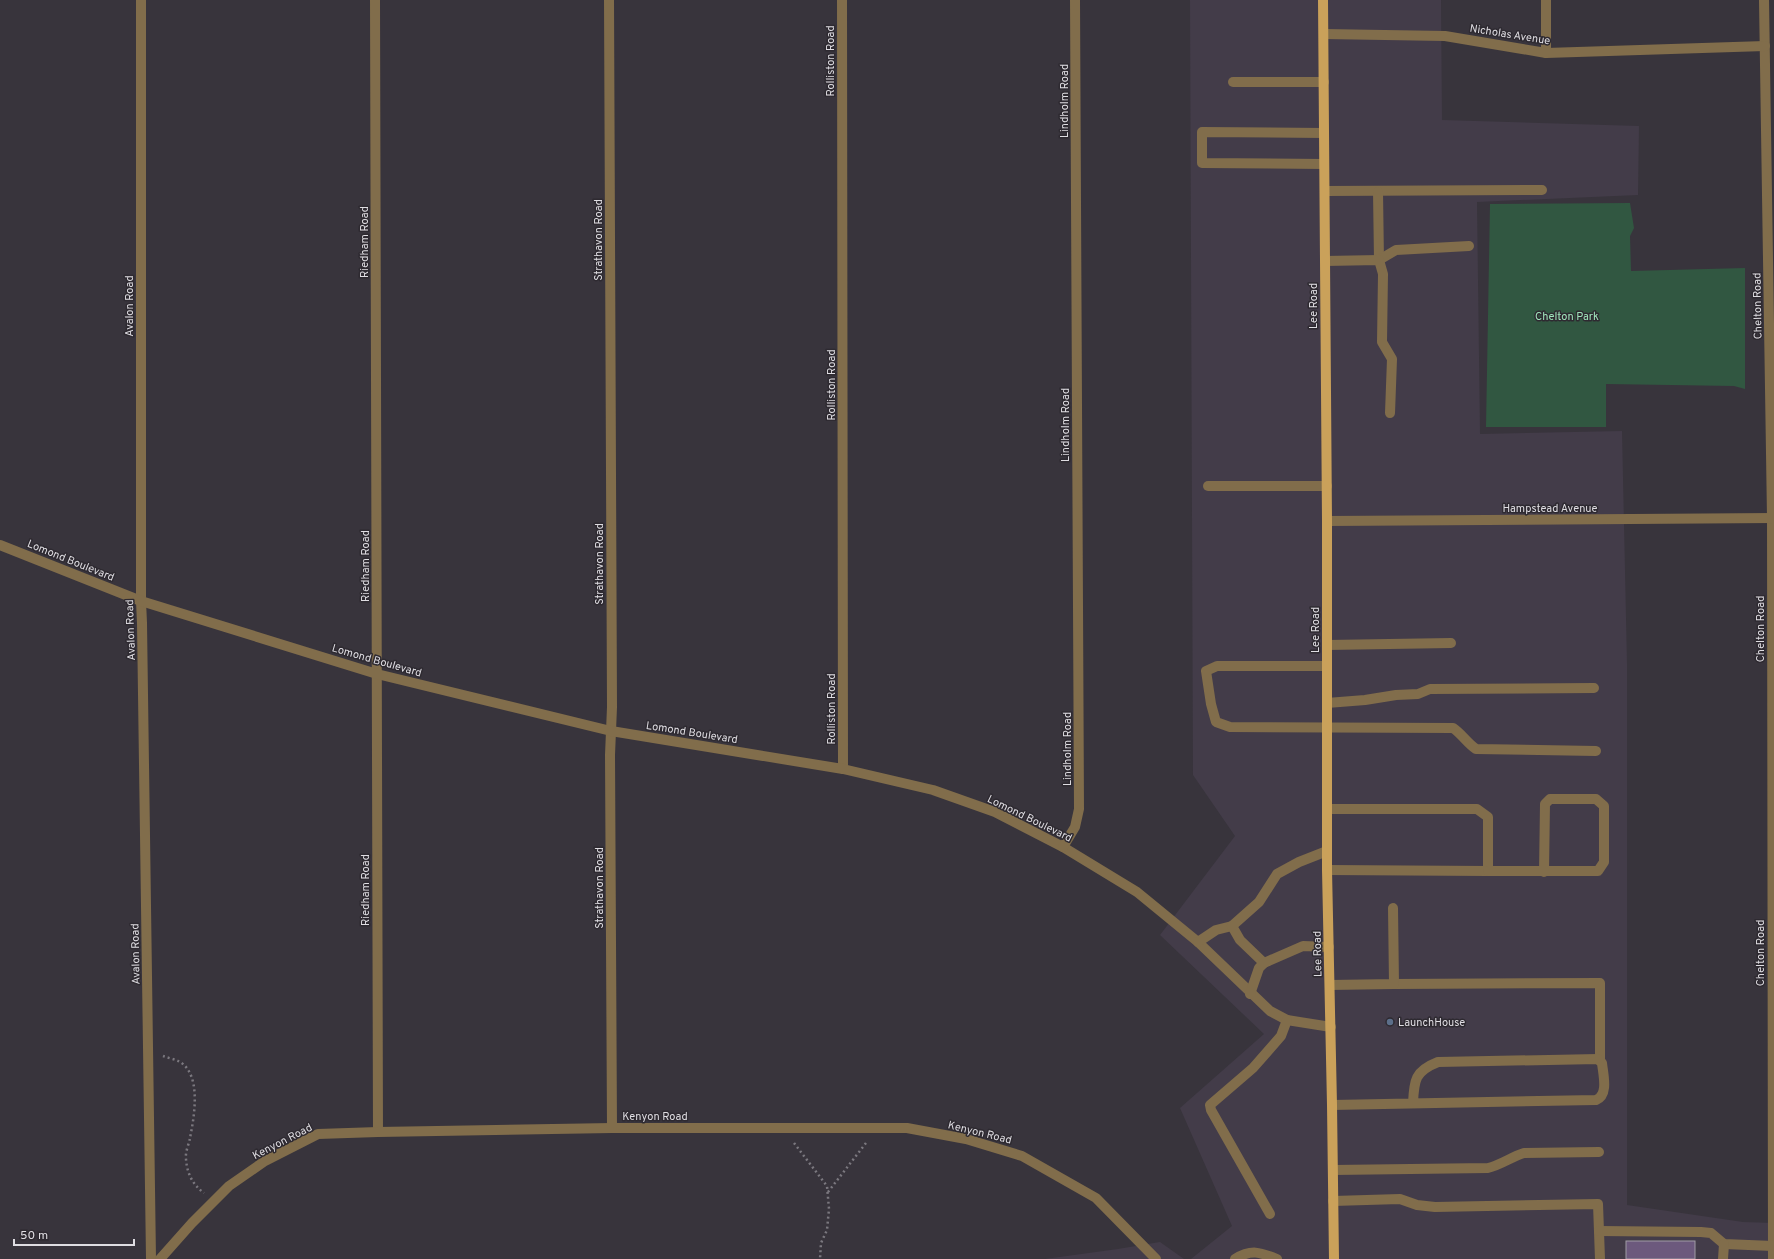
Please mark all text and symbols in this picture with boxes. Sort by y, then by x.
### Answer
street label: Nicholas Avenue [1469,22,1551,48]
street label: Rolliston Road [824,25,838,97]
street label: Lindholm Road [1058,64,1072,138]
street label: Strathavon Road [592,199,606,281]
street label: Riedham Road [358,206,372,278]
street label: Chelton Road [1750,273,1766,339]
street label: Avalon Road [123,275,137,337]
street label: Lee Road [1307,283,1321,329]
park label: Chelton Park [1535,310,1599,324]
street label: Rolliston Road [825,349,839,421]
street label: Lindholm Road [1059,388,1073,462]
street label: Hampstead Avenue [1503,502,1598,516]
street label: Strathavon Road [593,523,607,605]
street label: Riedham Road [359,530,373,602]
street label: Lomond Boulevard [25,537,116,585]
street label: Chelton Road [1754,596,1768,662]
street label: Avalon Road [123,599,139,661]
street label: Lee Road [1309,607,1323,653]
street label: Lomond Boulevard [330,641,423,680]
street label: Rolliston Road [825,673,839,745]
street label: Lindholm Road [1061,712,1075,786]
street label: Lomond Boulevard [645,719,739,747]
street label: Lomond Boulevard [985,792,1074,846]
street label: Strathavon Road [593,847,607,929]
street label: Riedham Road [359,854,373,926]
street label: Chelton Road [1754,920,1768,986]
street label: Avalon Road [128,923,144,985]
street label: Lee Road [1311,931,1325,977]
place label: LaunchHouse [1398,1016,1465,1030]
marker: LaunchHouse [1385,1017,1395,1027]
street label: Kenyon Road [622,1110,688,1124]
street label: Kenyon Road [946,1118,1013,1148]
street label: Kenyon Road [250,1121,315,1163]
scale bar [14,1221,134,1247]
text: 50 m [20,1228,48,1244]

